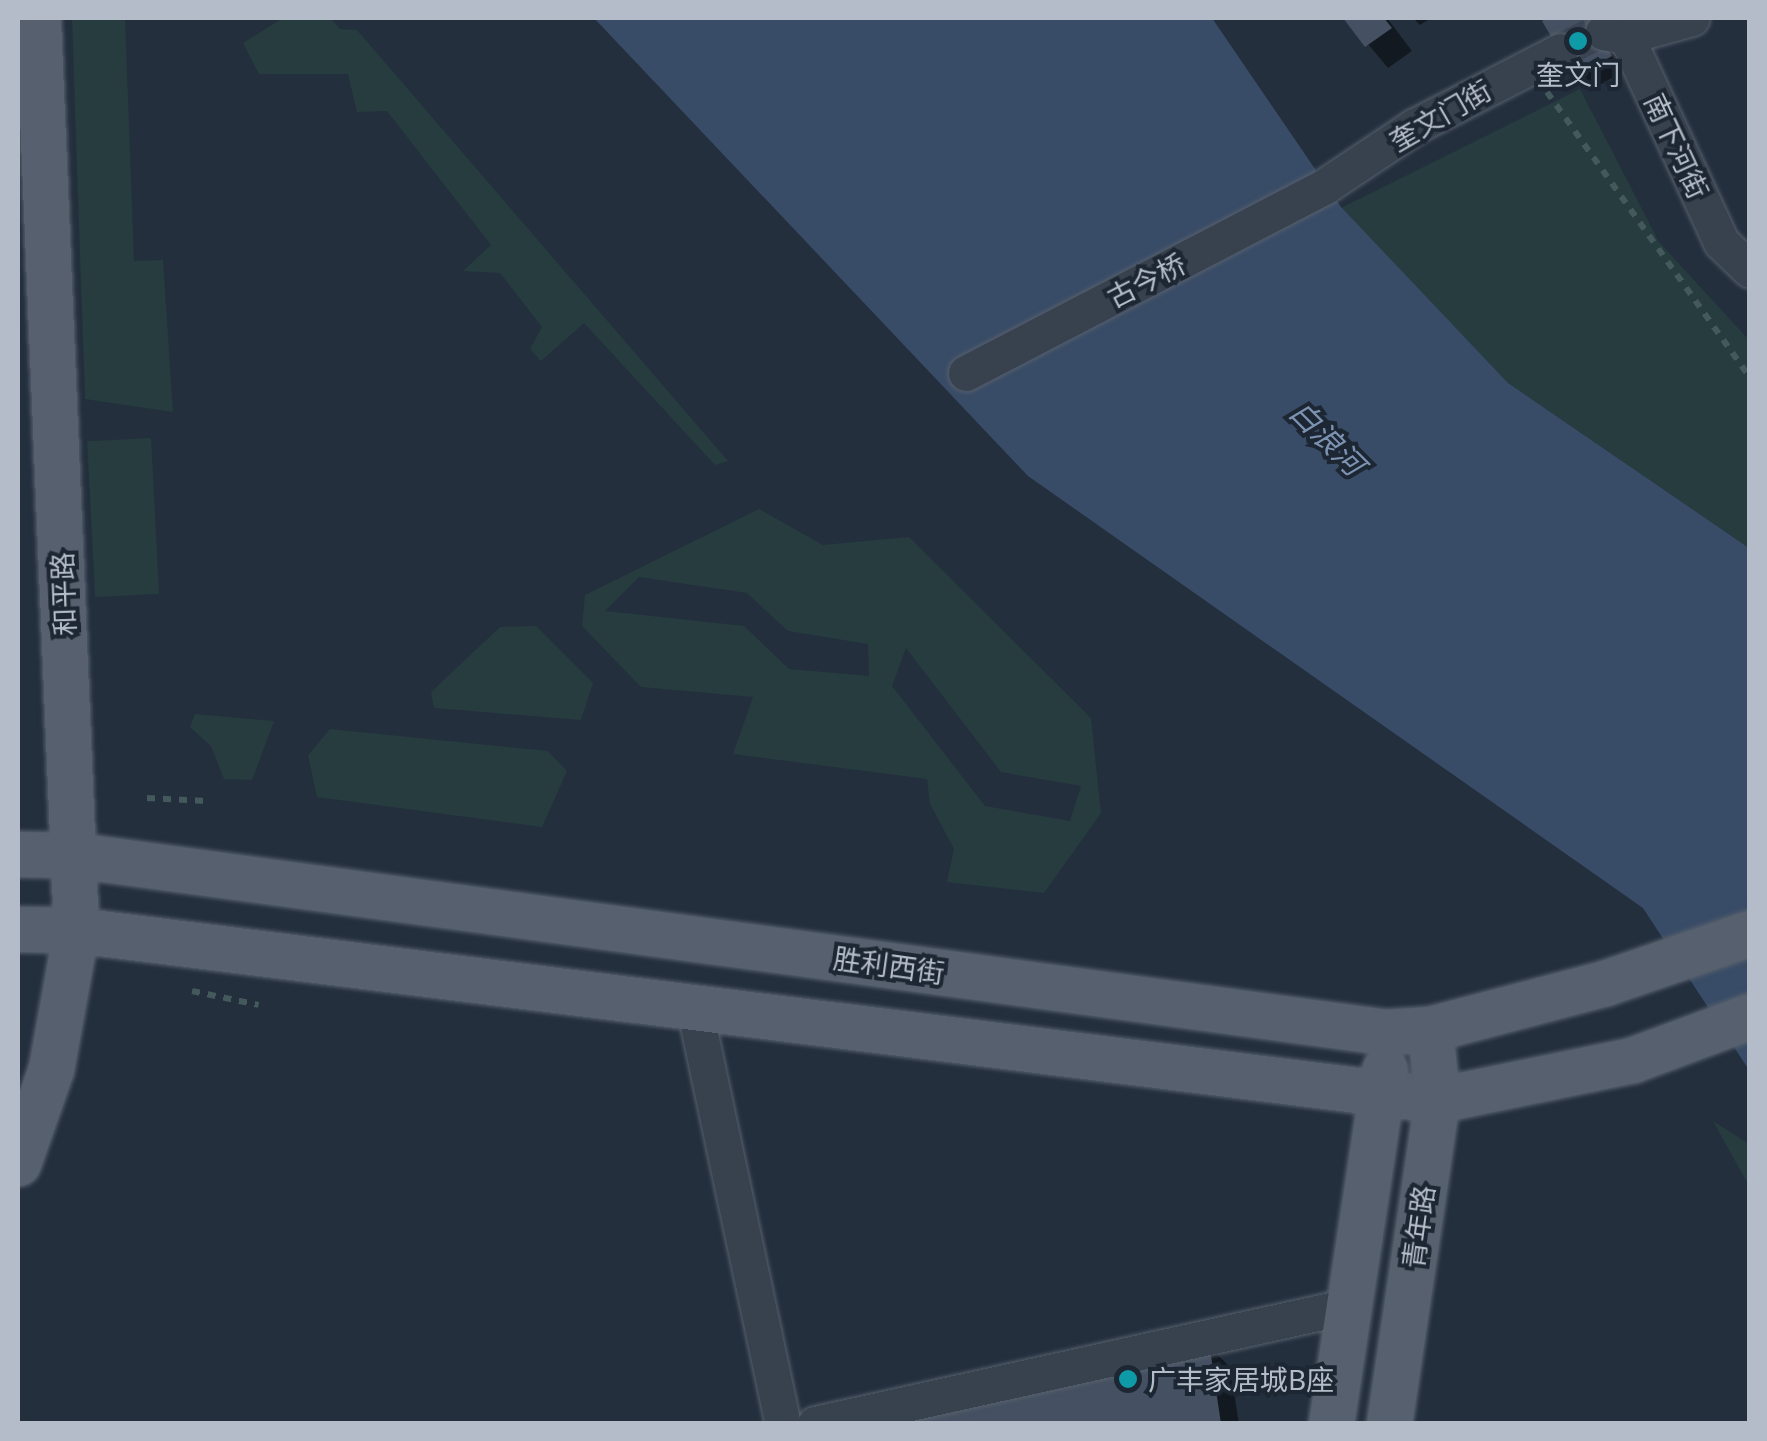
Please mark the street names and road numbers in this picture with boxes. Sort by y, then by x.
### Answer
street label: 奎文门街 [1383,72,1497,158]
street label: 南下河街 [1638,88,1716,204]
street label: 古今桥 [1101,246,1191,314]
street label: 和平路 [45,551,81,637]
street label: 胜利西街 [831,941,947,989]
street label: 青年路 [1396,1183,1440,1271]

